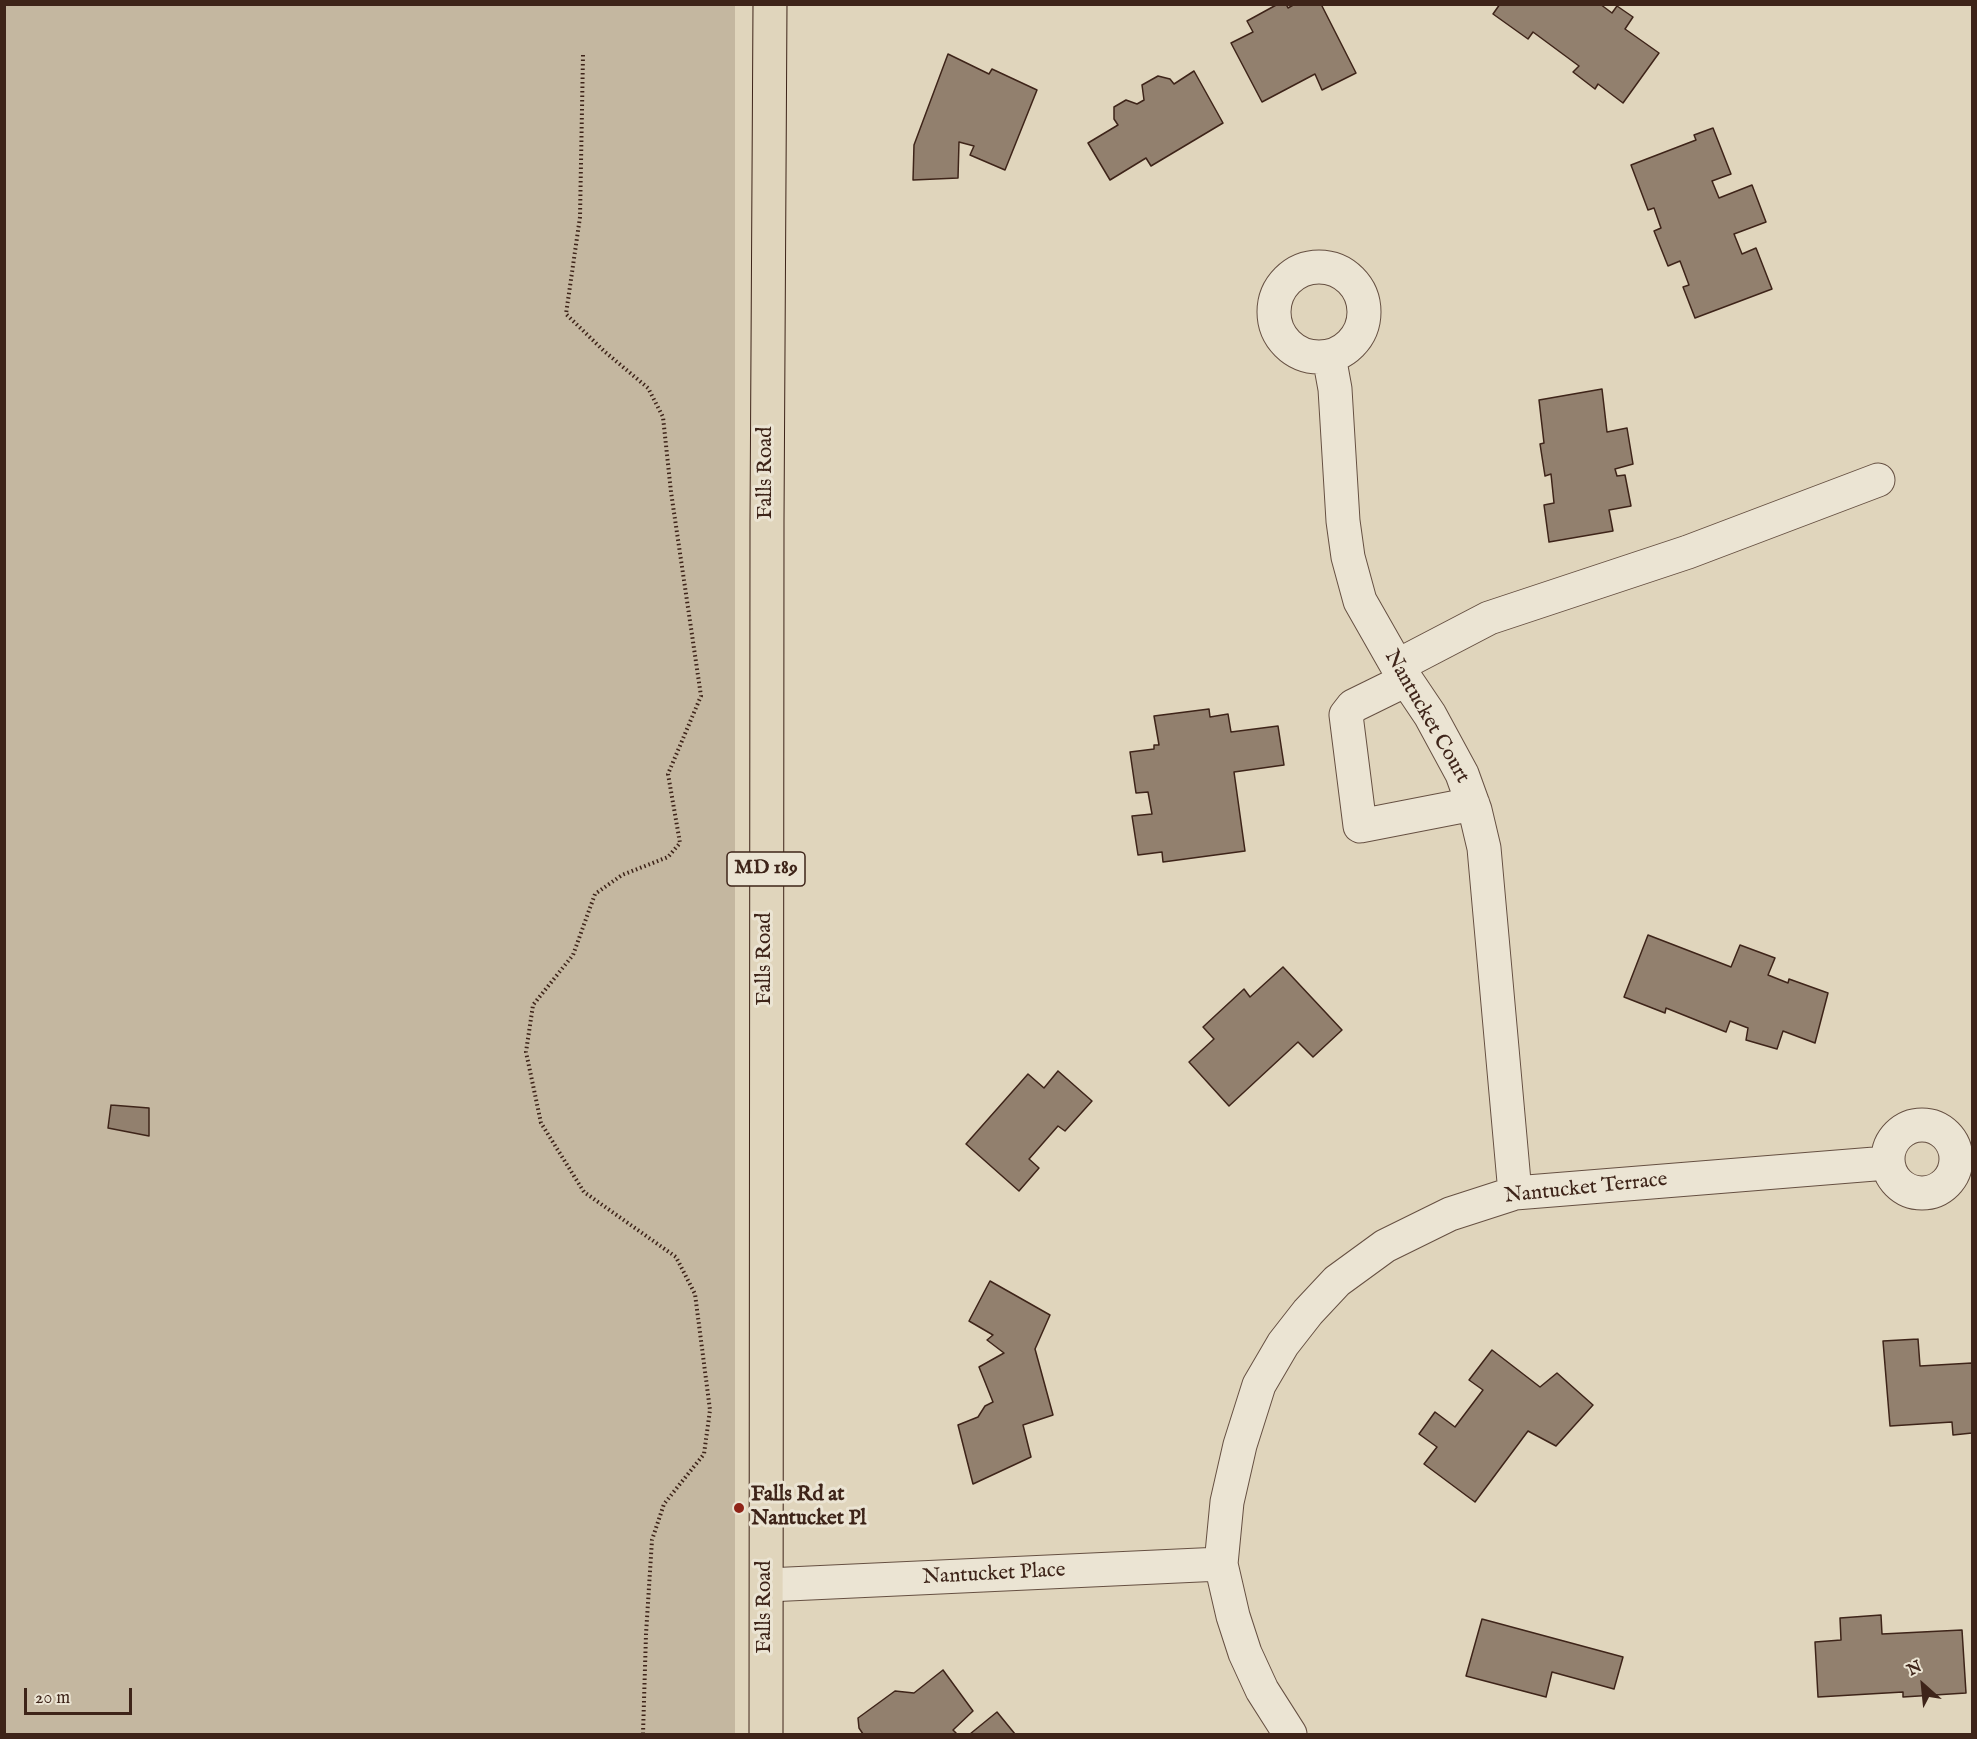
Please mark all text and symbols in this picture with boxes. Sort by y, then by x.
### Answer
street label: Falls Road [754,426,780,520]
street label: Nantucket Court [1378,646,1474,788]
road number: MD 189 [727,852,805,886]
street label: Falls Road [753,912,779,1006]
street label: Nantucket Terrace [1503,1168,1669,1210]
place label: Falls Rd at Nantucket Pl [751,1483,866,1533]
marker: Falls Rd at Nantucket Pl [732,1501,746,1515]
street label: Nantucket Place [922,1559,1066,1591]
street label: Falls Road [753,1560,779,1654]
north arrow [1893,1655,1953,1715]
text: N [1904,1657,1926,1681]
scale bar [27,1676,135,1714]
text: 20 m [35,1687,70,1710]

